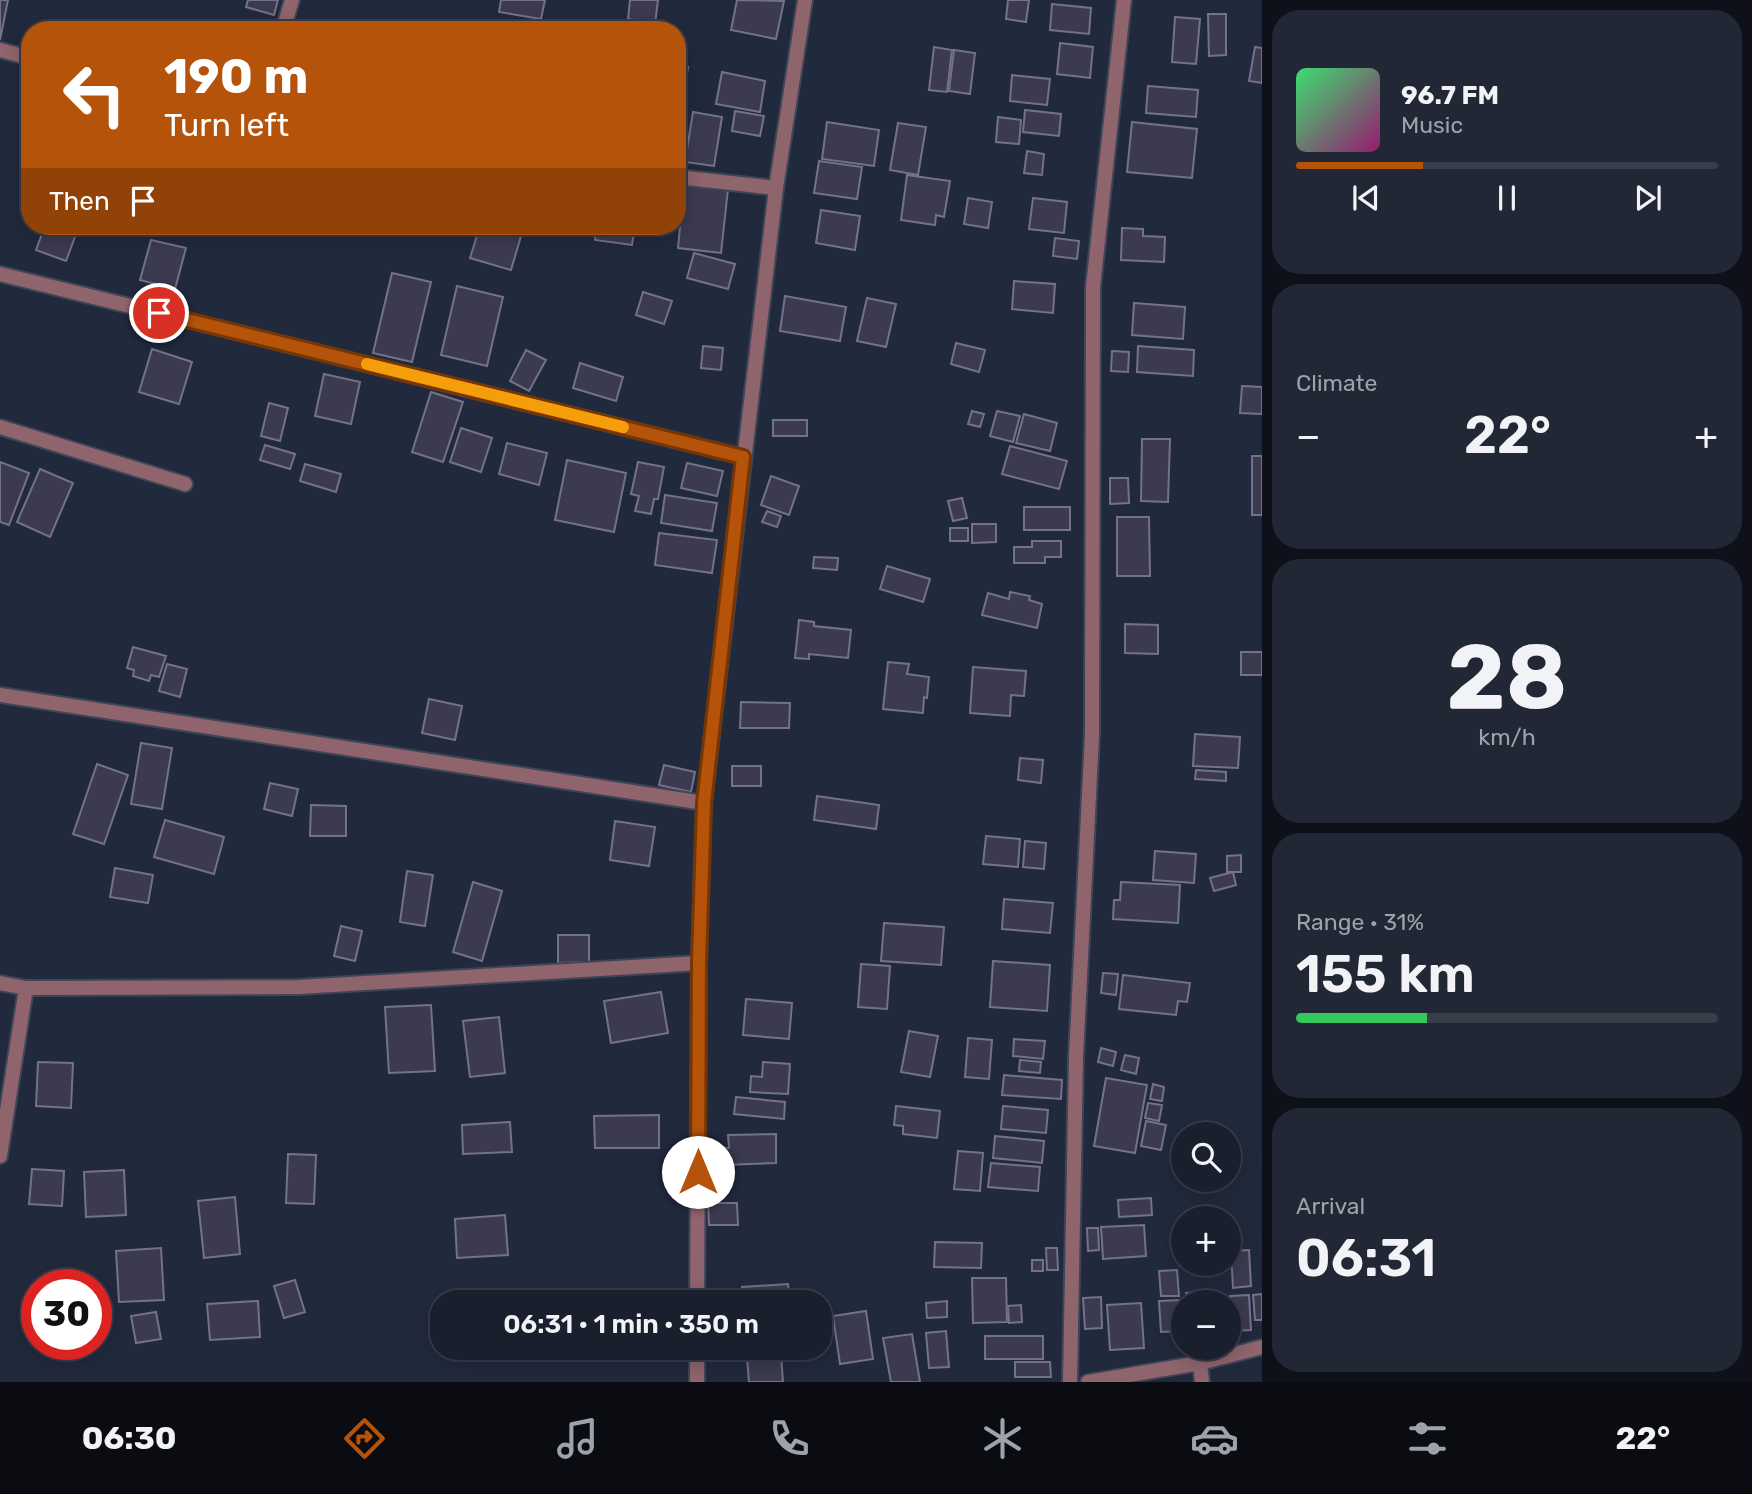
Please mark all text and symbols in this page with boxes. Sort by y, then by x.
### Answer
text: 190 m [164,47,308,105]
icon: left [49,49,140,140]
text: 96.7 FM [1401,80,1499,111]
text: Turn left [164,106,289,144]
text: Music [1401,111,1463,139]
icon: previous [1347,179,1385,217]
icon: pause [1488,179,1526,217]
icon: next [1629,179,1667,217]
icon: arrive [124,182,162,220]
text: Then [49,186,110,217]
pin [129,283,189,343]
icon: arrive [140,294,178,332]
text: Climate [1296,369,1377,397]
text: 22° [1464,404,1551,466]
text: − [1296,413,1321,459]
text: + [1694,413,1718,459]
text: 28 [1447,623,1567,731]
text: km/h [1478,723,1536,751]
text: Range · 31% [1296,908,1424,936]
text: 155 km [1296,943,1475,1005]
map controls [1171,1122,1241,1360]
button: search [1171,1122,1241,1192]
position arrow [661,1135,735,1209]
text: Arrival [1296,1192,1365,1220]
button: + [1171,1206,1241,1276]
text: 06:31 [1296,1227,1436,1289]
speed limit sign: 30 [21,1269,112,1360]
button: − [1171,1290,1241,1360]
text: 06:31 · 1 min · 350 m [503,1309,759,1340]
icon: directions [340,1414,389,1463]
icon: music [553,1414,602,1463]
icon: phone [765,1414,814,1463]
icon: climate [978,1414,1027,1463]
icon: car [1190,1414,1239,1463]
icon: filters [1403,1414,1452,1463]
text: 06:30 [82,1419,177,1457]
text: 22° [1615,1419,1670,1457]

